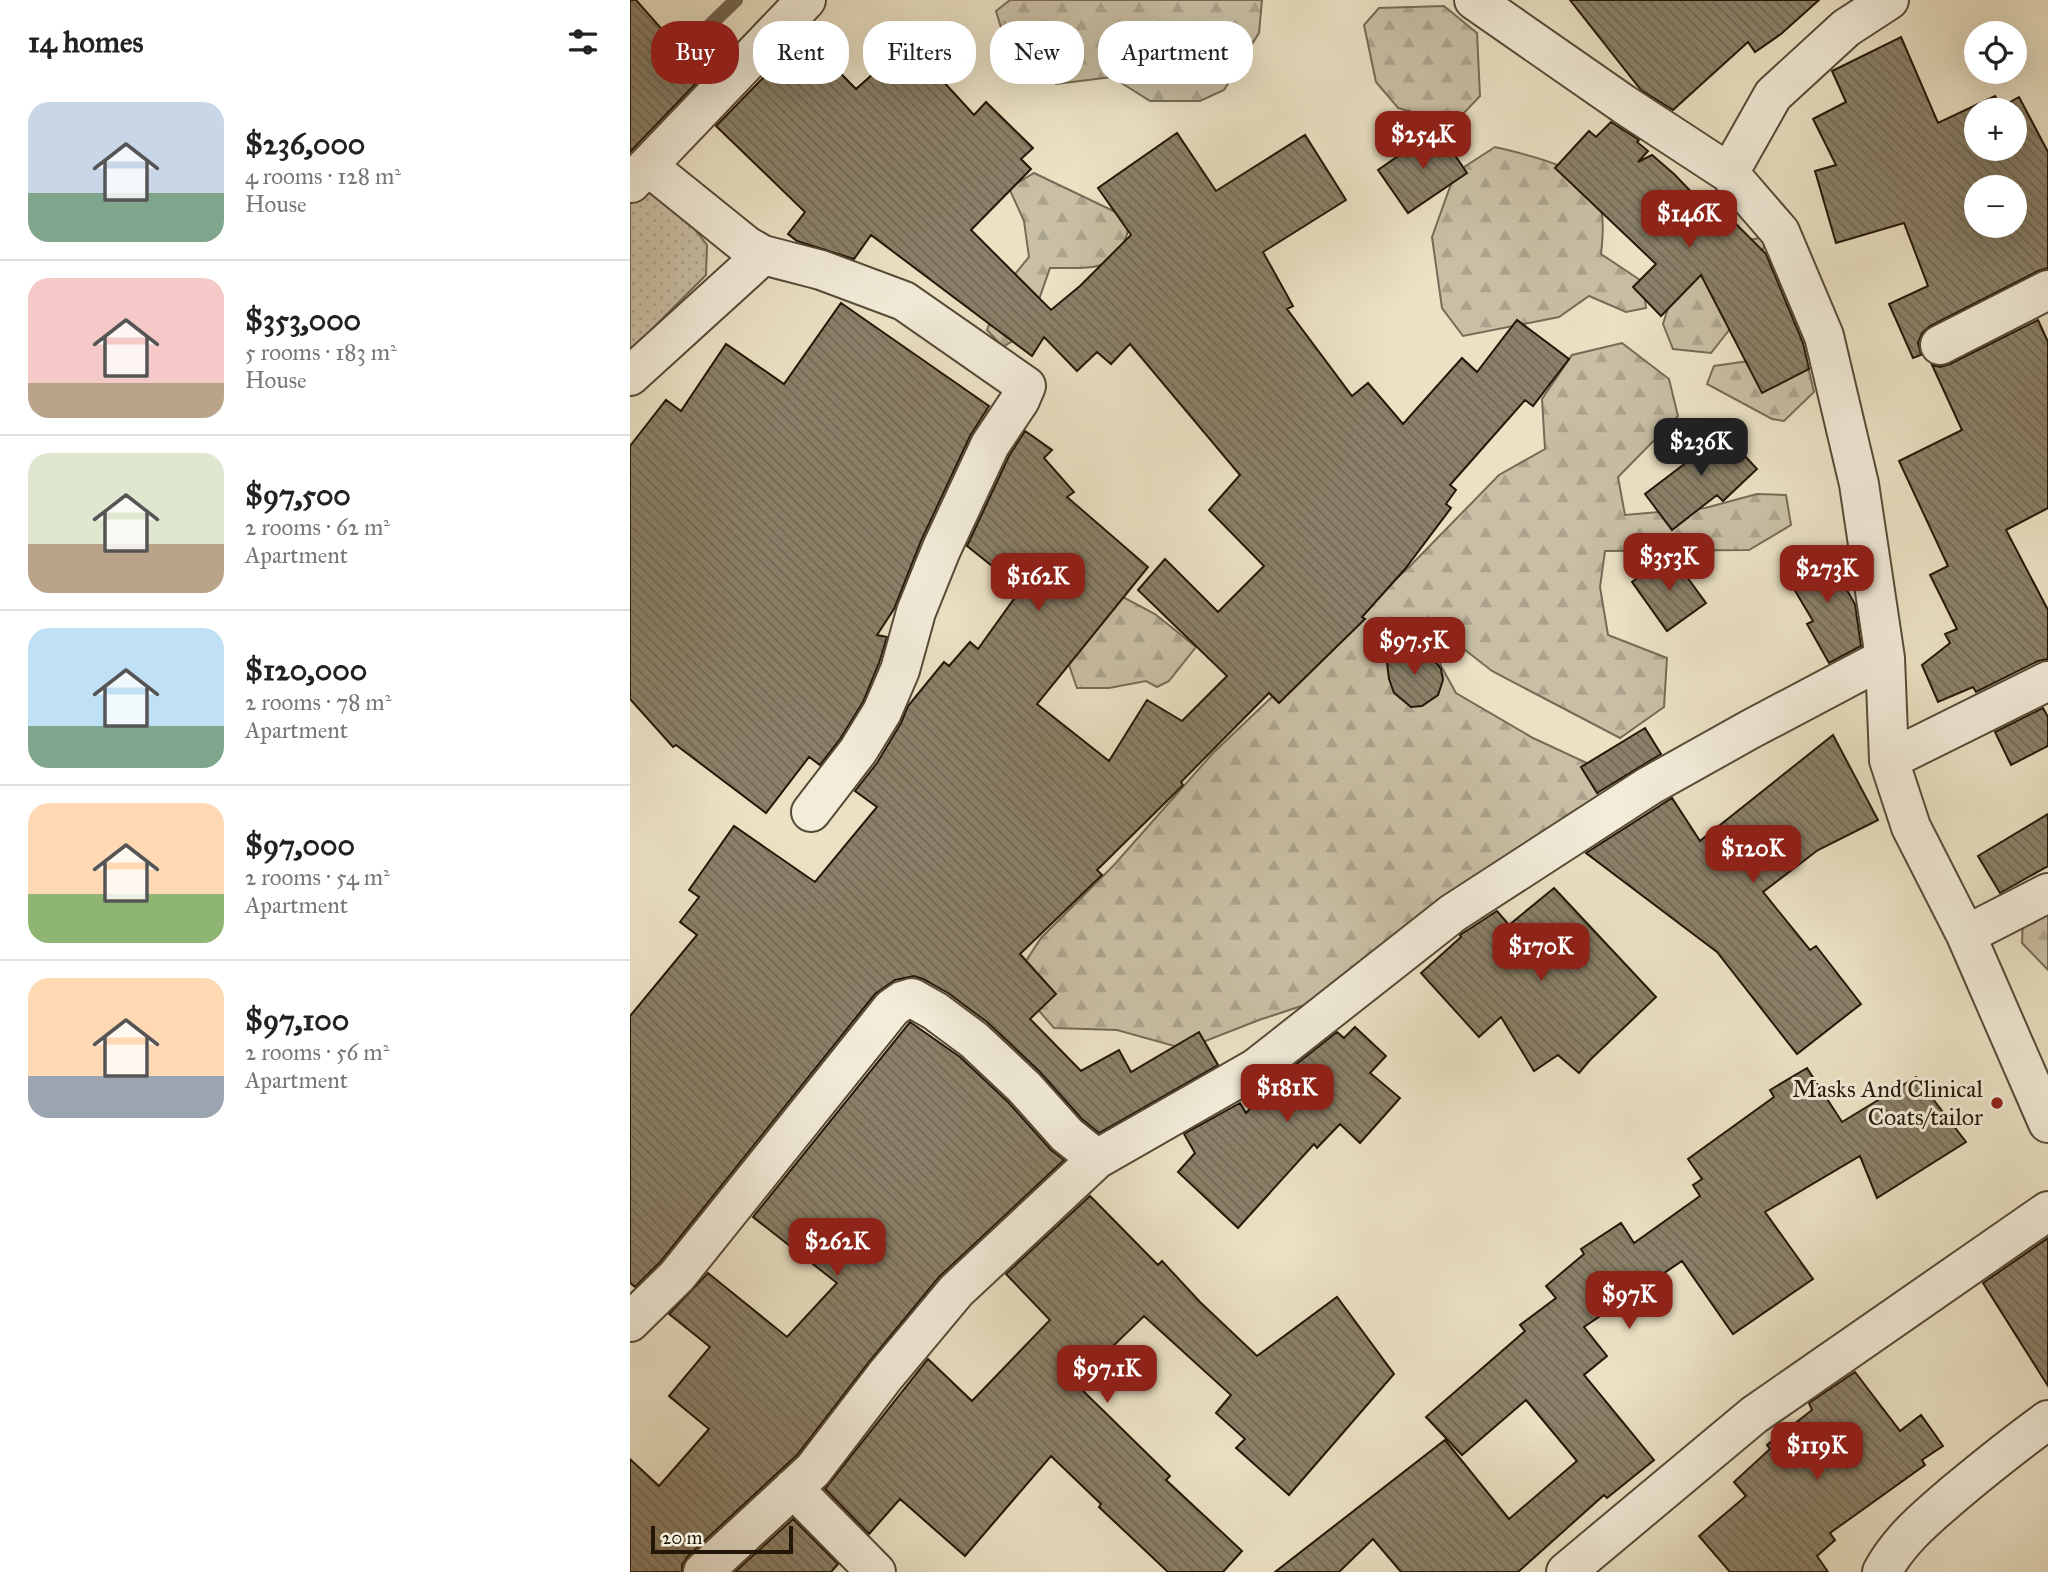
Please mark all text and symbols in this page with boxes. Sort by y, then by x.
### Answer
chip: Buy [651,21,739,84]
chip: Rent [753,21,849,84]
chip: Filters [863,21,976,84]
chip: New [990,21,1084,84]
chip: Apartment [1098,21,1253,84]
map controls [1964,21,2027,238]
button: locate [1964,21,2027,84]
icon: filters [564,23,602,61]
text: 14 homes [28,24,143,60]
button: + [1964,98,2027,161]
pin: $254K [1374,111,1472,171]
text: $254K [1391,120,1455,148]
text: $236,000 [245,126,365,162]
icon: home [84,130,168,214]
text: 4 rooms · 128 m² [245,162,401,190]
button: − [1964,175,2027,238]
text: House [245,190,307,218]
pin: $146K [1640,190,1738,250]
text: $146K [1657,199,1721,227]
text: $353,000 [245,302,361,338]
icon: home [84,306,168,390]
text: 5 rooms · 183 m² [245,338,397,366]
text: House [245,366,307,394]
pin: $236K [1652,419,1750,478]
text: $236K [1670,427,1732,455]
text: $97,500 [245,477,351,513]
icon: home [84,481,168,565]
text: 2 rooms · 62 m² [245,513,390,541]
pin: $353K [1620,534,1718,593]
text: Apartment [245,541,348,569]
text: $353K [1639,542,1699,570]
pin: $273K [1778,546,1876,605]
pin: $162K [989,554,1087,613]
text: $273K [1796,554,1858,582]
text: $162K [1007,562,1069,590]
pin: $97.5K [1357,618,1471,677]
text: $97.5K [1379,626,1449,654]
text: $120,000 [245,652,367,688]
icon: home [84,656,168,740]
text: 2 rooms · 78 m² [245,688,391,716]
text: Apartment [245,716,348,744]
pin: $120K [1704,826,1802,885]
text: $97,000 [245,827,355,863]
icon: home [84,831,168,915]
text: $120K [1721,834,1785,862]
text: 2 rooms · 54 m² [245,863,390,891]
text: Apartment [245,891,348,919]
pin: $170K [1492,923,1590,983]
text: $170K [1509,932,1573,960]
text: $97,100 [245,1002,349,1038]
icon: home [84,1006,168,1090]
text: 2 rooms · 56 m² [245,1038,389,1066]
pin: $181K [1238,1064,1336,1124]
text: Apartment [245,1066,348,1094]
text: $181K [1257,1073,1317,1101]
place label: Masks And Clinical Coats/tailor [1792,1074,1983,1132]
marker: Masks And Clinical Coats/tailor [1989,1095,2005,1111]
pin: $262K [788,1218,886,1278]
text: $262K [805,1227,869,1255]
pin: $97K [1588,1272,1670,1331]
text: $97K [1602,1280,1656,1308]
pin: $97.1K [1050,1346,1164,1405]
text: $97.1K [1073,1354,1141,1382]
pin: $119K [1768,1422,1866,1482]
text: $119K [1787,1431,1847,1459]
scale bar [651,1523,793,1555]
text: 20 m [662,1526,703,1549]

